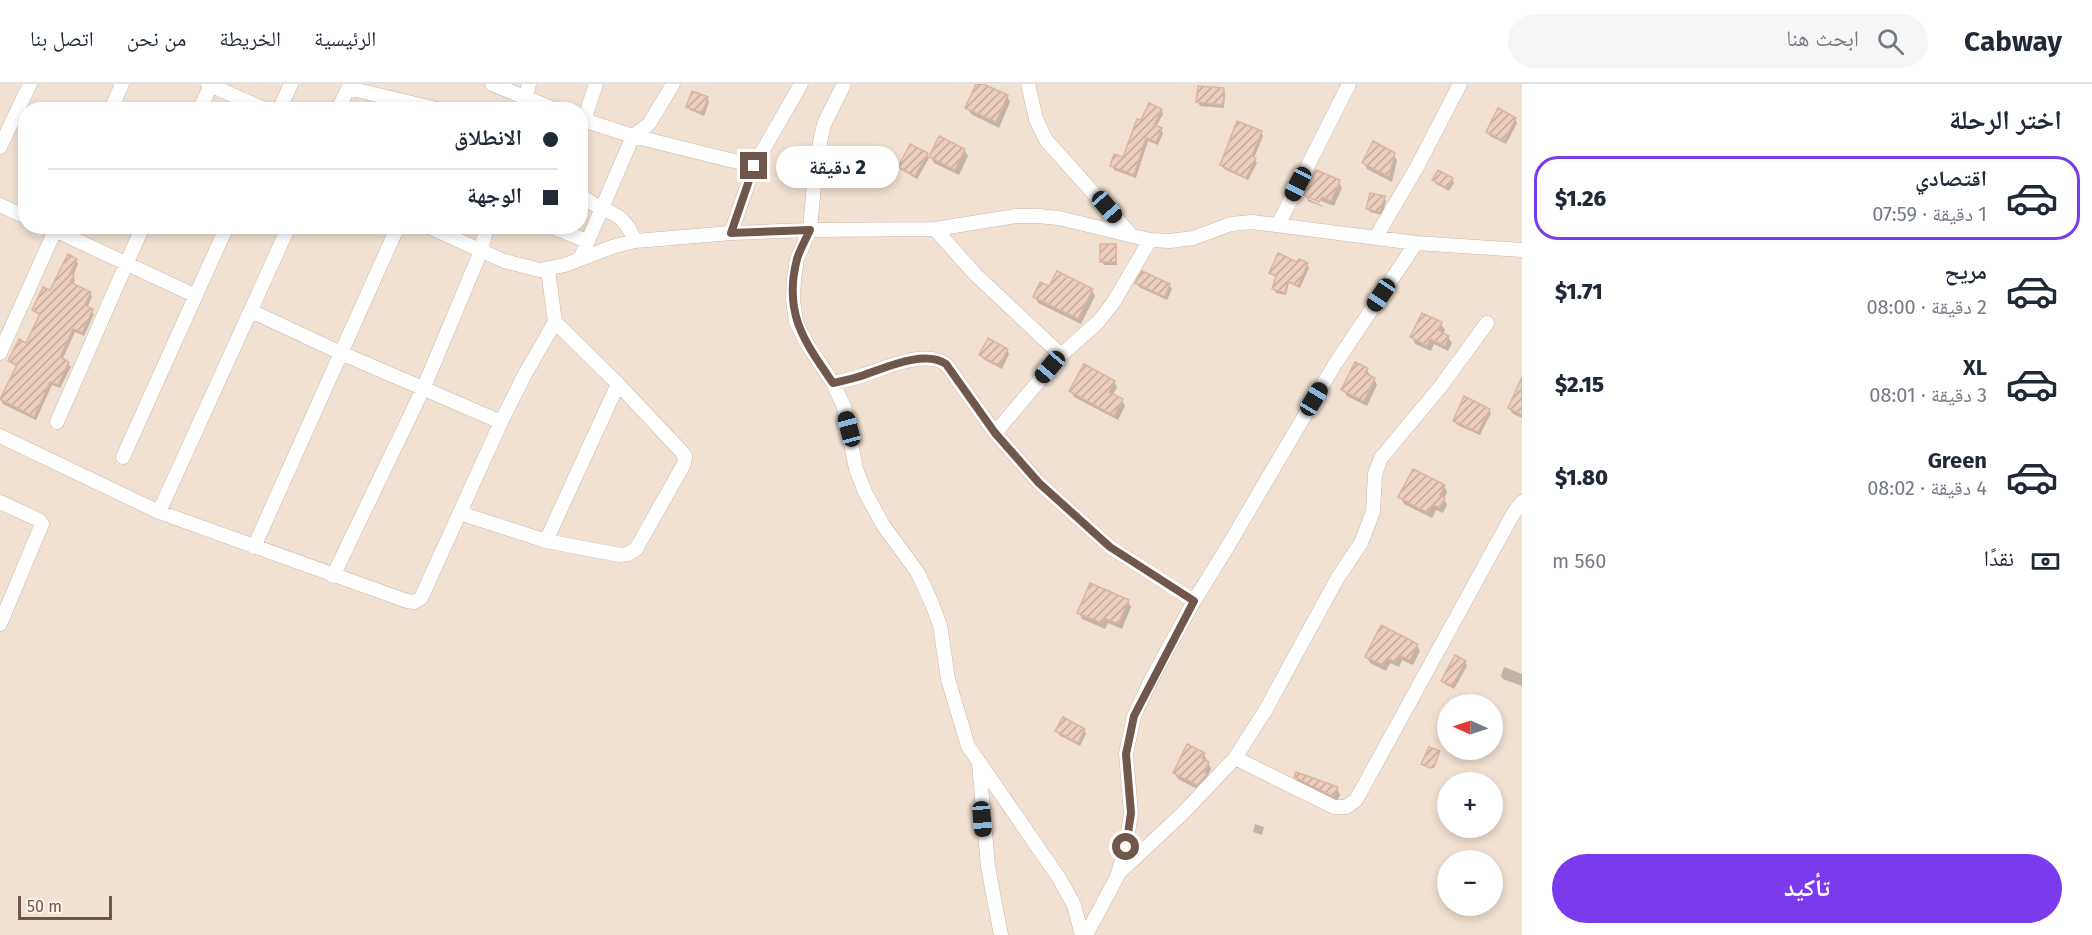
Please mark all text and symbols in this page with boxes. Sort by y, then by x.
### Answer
search box [1508,14,1928,68]
text: ابحث هنا [1786,25,1859,52]
icon: search [1874,25,1907,58]
text: Cabway [1964,25,2062,58]
text: اتصل بنا [30,26,94,52]
text: من نحن [127,26,186,52]
text: الخريطة [219,26,281,52]
text: الرئيسية [314,26,376,52]
text: اختر الرحلة [1949,104,2062,136]
text: الانطلاق [454,124,522,151]
callout: 2 دقيقة [775,145,898,187]
route end [740,152,767,179]
text: 2 دقيقة [809,155,866,179]
car [1282,164,1314,204]
text: اقتصادي [1915,165,1987,192]
icon: car [2005,171,2059,225]
text: الوجهة [467,182,522,209]
text: $1.26 [1555,185,1606,212]
car [1088,188,1126,226]
text: 1 دقيقة · 07:59 [1872,202,1987,226]
text: مريح [1944,258,1987,285]
icon: car [2005,264,2059,318]
car [1363,275,1399,315]
text: $1.71 [1555,278,1603,305]
text: 2 دقيقة · 08:00 [1866,295,1987,319]
car [1032,347,1068,387]
text: XL [1963,354,1987,381]
icon: car [2005,357,2059,411]
text: $2.15 [1555,371,1604,398]
car [1297,379,1331,419]
text: 3 دقيقة · 08:01 [1869,383,1987,407]
car [836,409,862,449]
text: Green [1928,447,1987,474]
icon: car [2005,450,2059,504]
text: $1.80 [1555,464,1608,491]
text: 4 دقيقة · 08:02 [1867,476,1987,500]
text: نقدًا [1984,545,2014,572]
icon: cash [2029,545,2062,578]
text: 560 m [1552,549,1606,573]
north arrow [1437,694,1503,760]
map controls [1437,694,1503,916]
button: + [1437,772,1503,838]
car [971,800,993,838]
route start [1112,833,1139,860]
button: − [1437,850,1503,916]
button: تأكيد [1552,854,2062,923]
scale bar [18,893,112,920]
text: 50 m [27,897,62,916]

